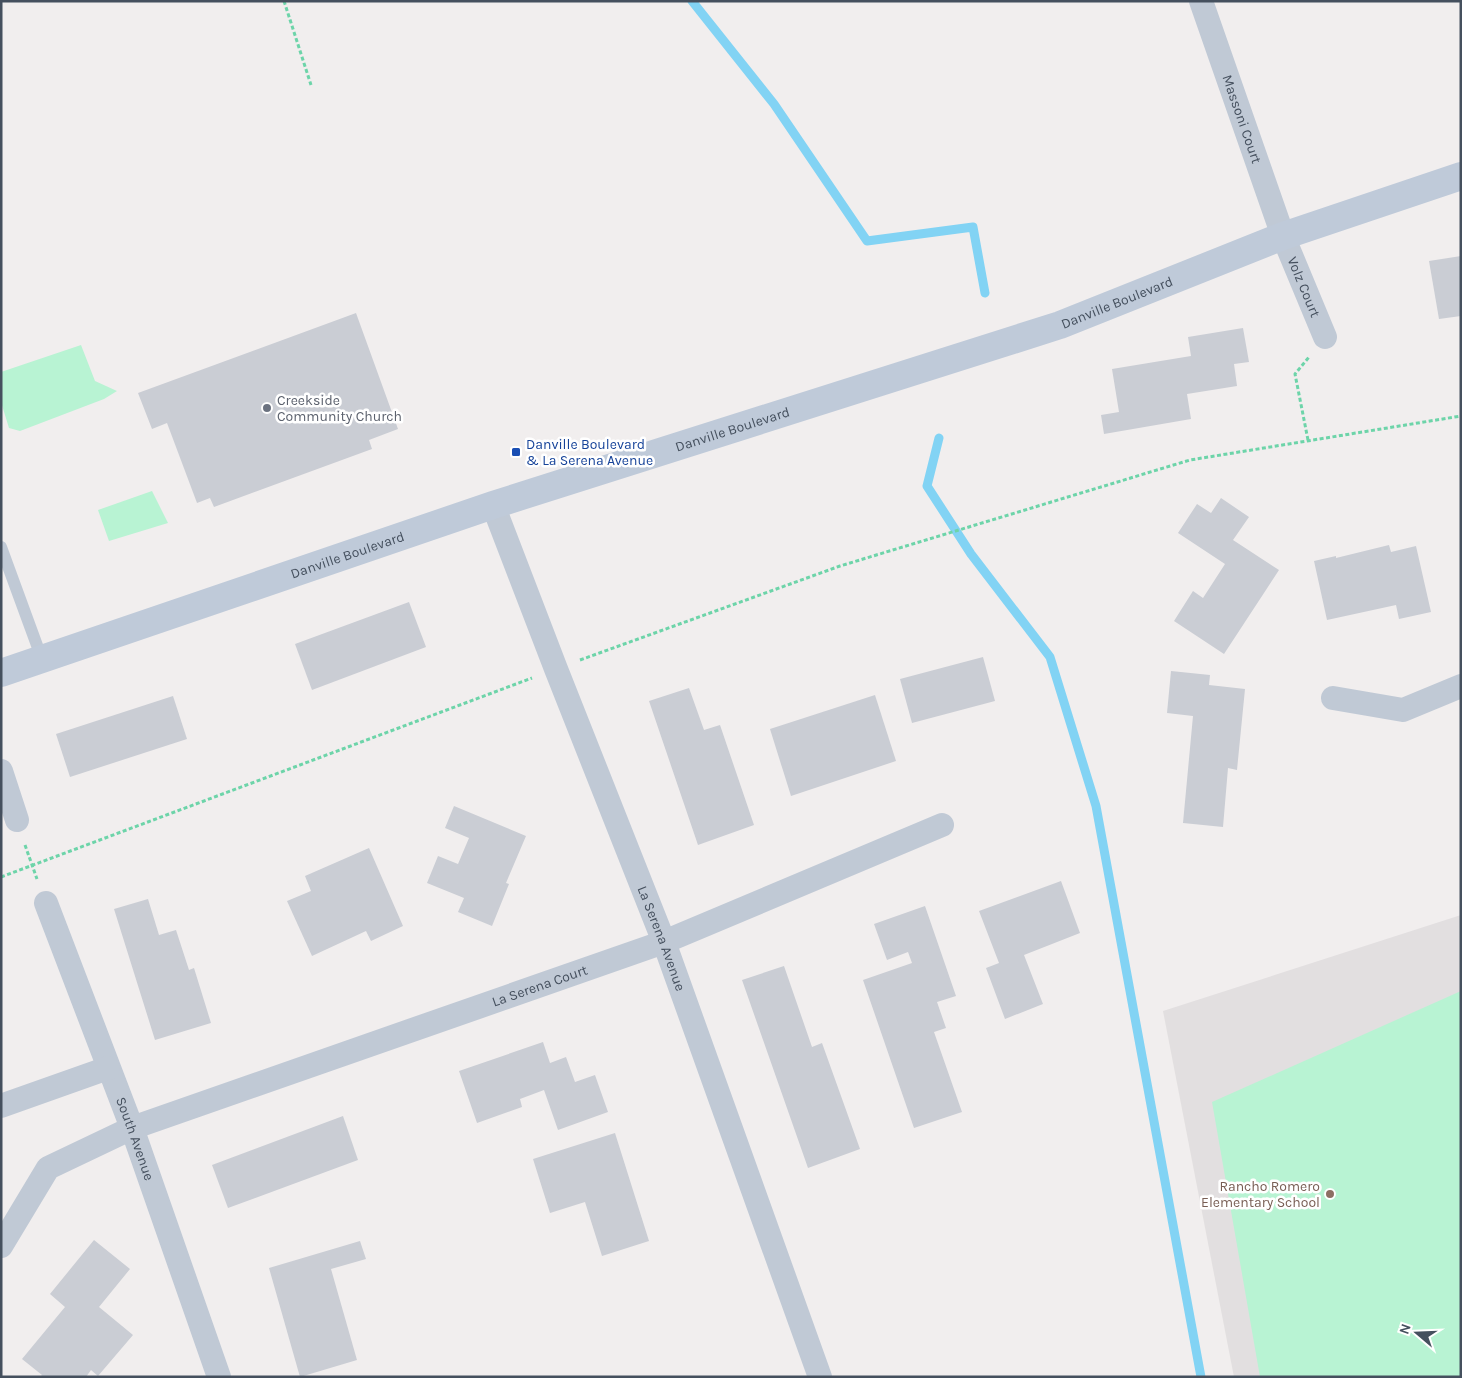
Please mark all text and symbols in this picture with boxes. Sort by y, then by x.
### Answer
street label: Massoni Court [1218,72,1265,166]
street label: Volz Court [1284,254,1324,320]
street label: Danville Boulevard [1059,273,1176,333]
place label: Creekside Community Church [277,392,402,425]
marker: Creekside Community Church [261,402,273,414]
street label: Danville Boulevard [673,403,792,456]
place label: Danville Boulevard & La Serena Avenue [526,436,653,469]
marker: Danville Boulevard & La Serena Avenue [510,446,522,458]
street label: Danville Boulevard [288,528,407,582]
street label: La Serena Avenue [634,883,689,993]
street label: La Serena Court [490,961,590,1010]
street label: South Avenue [112,1095,158,1183]
place label: Rancho Romero Elementary School [1201,1178,1320,1211]
marker: Rancho Romero Elementary School [1324,1188,1336,1200]
north arrow [1392,1308,1442,1358]
text: N [1396,1321,1415,1336]

